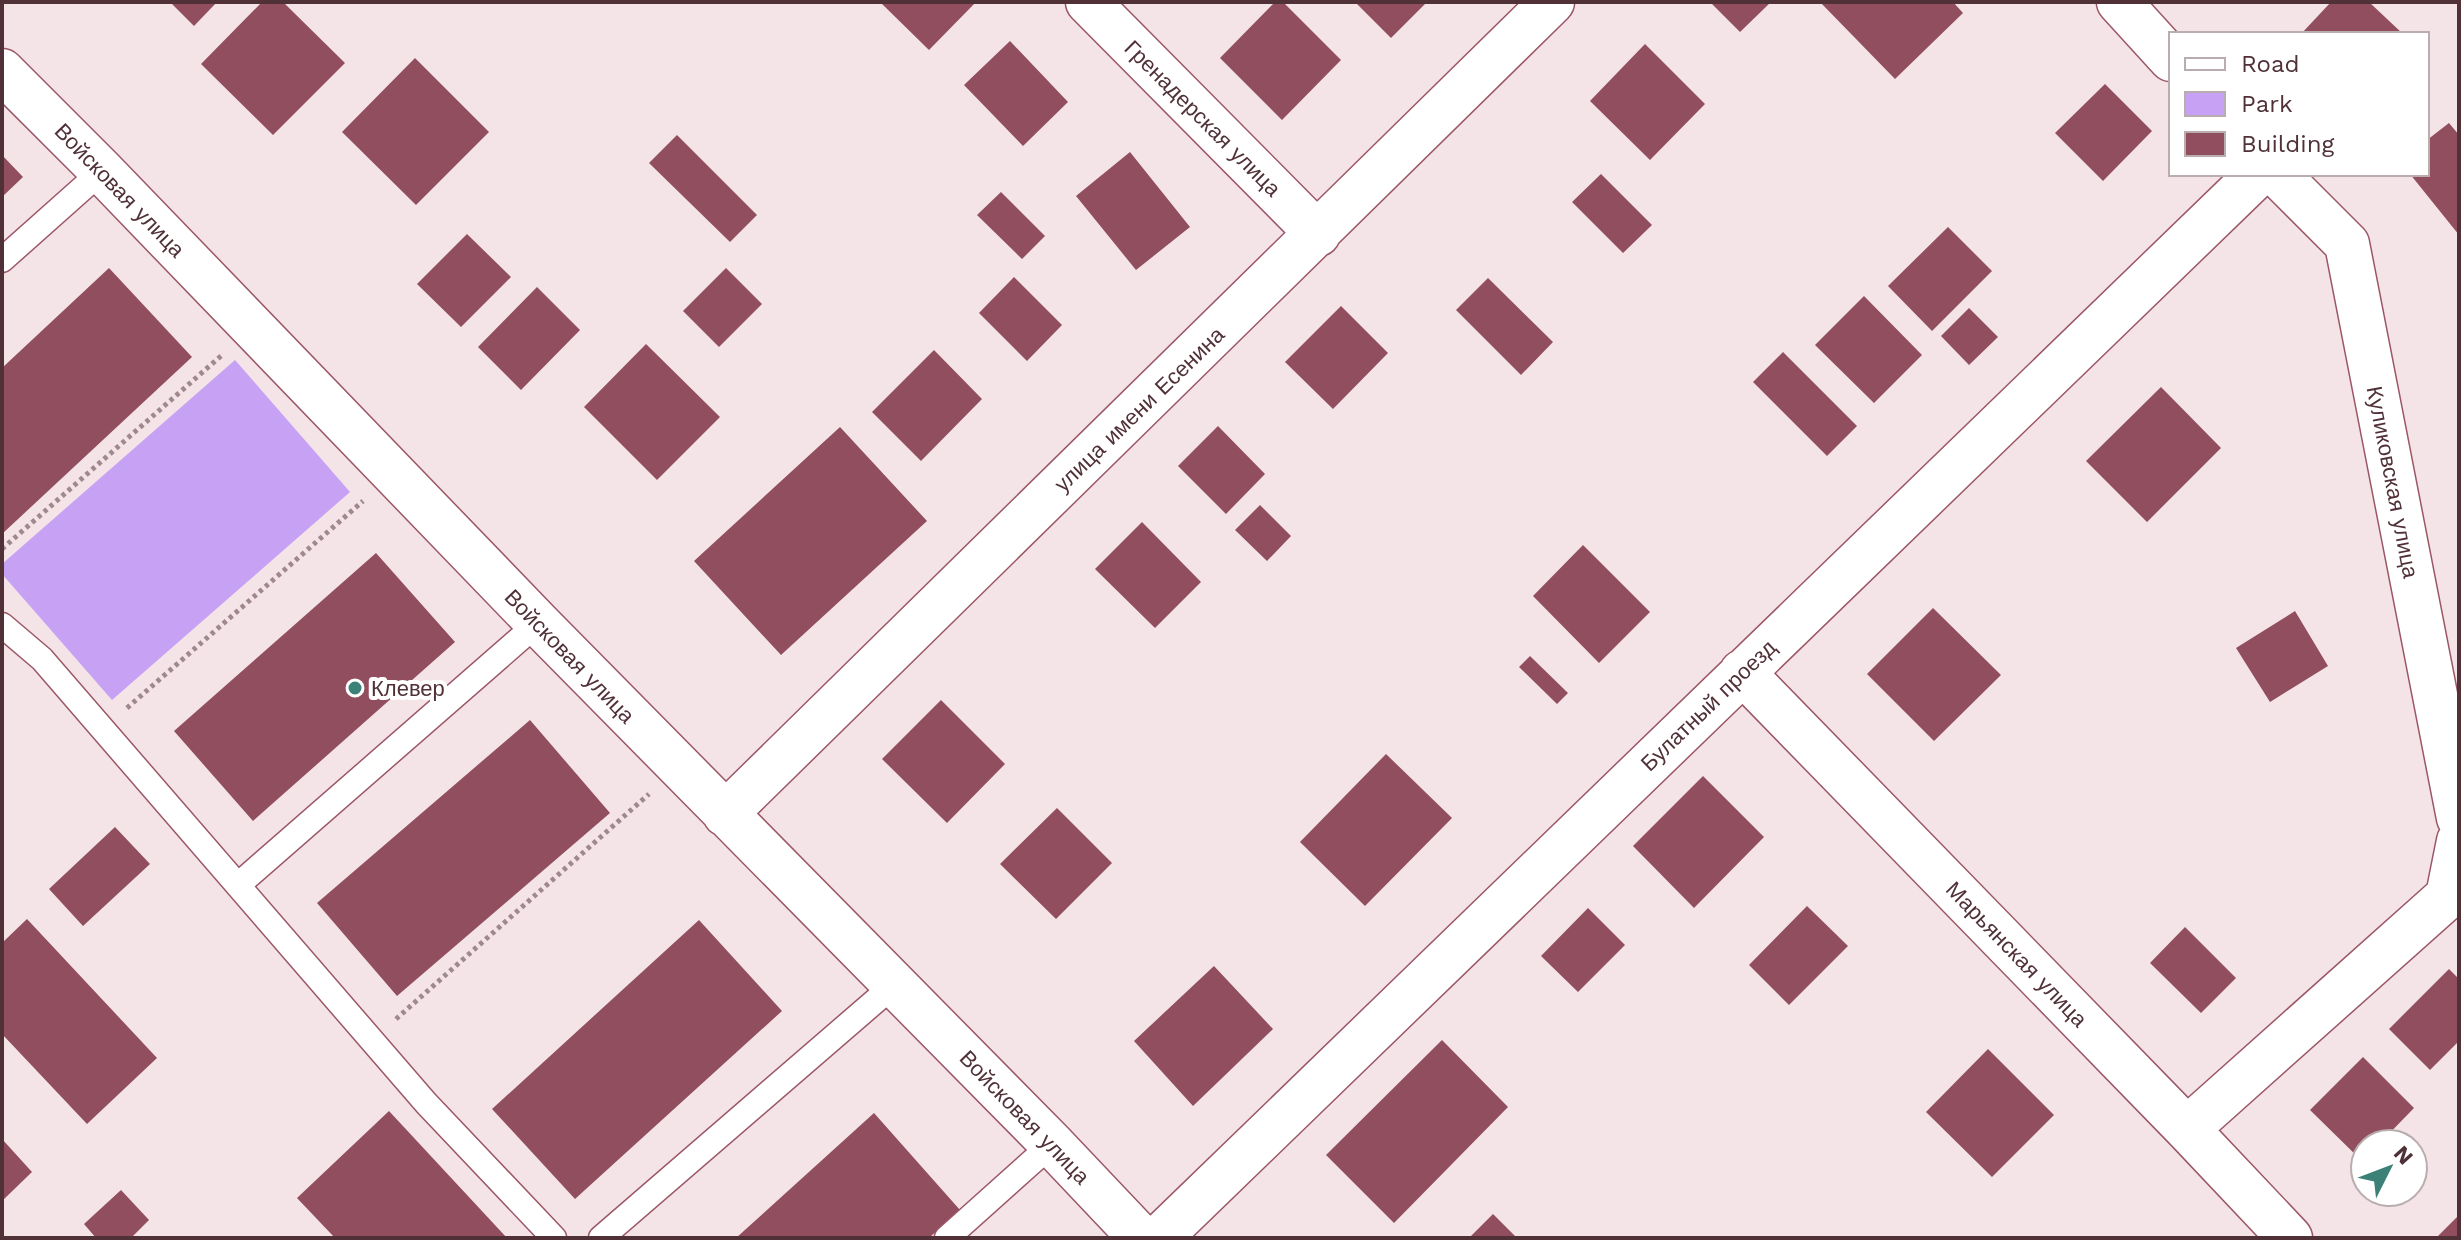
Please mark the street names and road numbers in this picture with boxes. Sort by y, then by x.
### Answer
street label: Гренадерская улица [1120,35,1286,202]
street label: Войсковая улица [50,118,190,263]
street label: улица имени Есенина [1049,321,1230,497]
street label: Куликовская улица [2362,384,2424,581]
street label: Войсковая улица [500,584,640,729]
street label: Булатный проезд [1636,635,1781,776]
street label: Марьянская улица [1941,877,2093,1033]
street label: Войсковая улица [955,1045,1095,1190]

